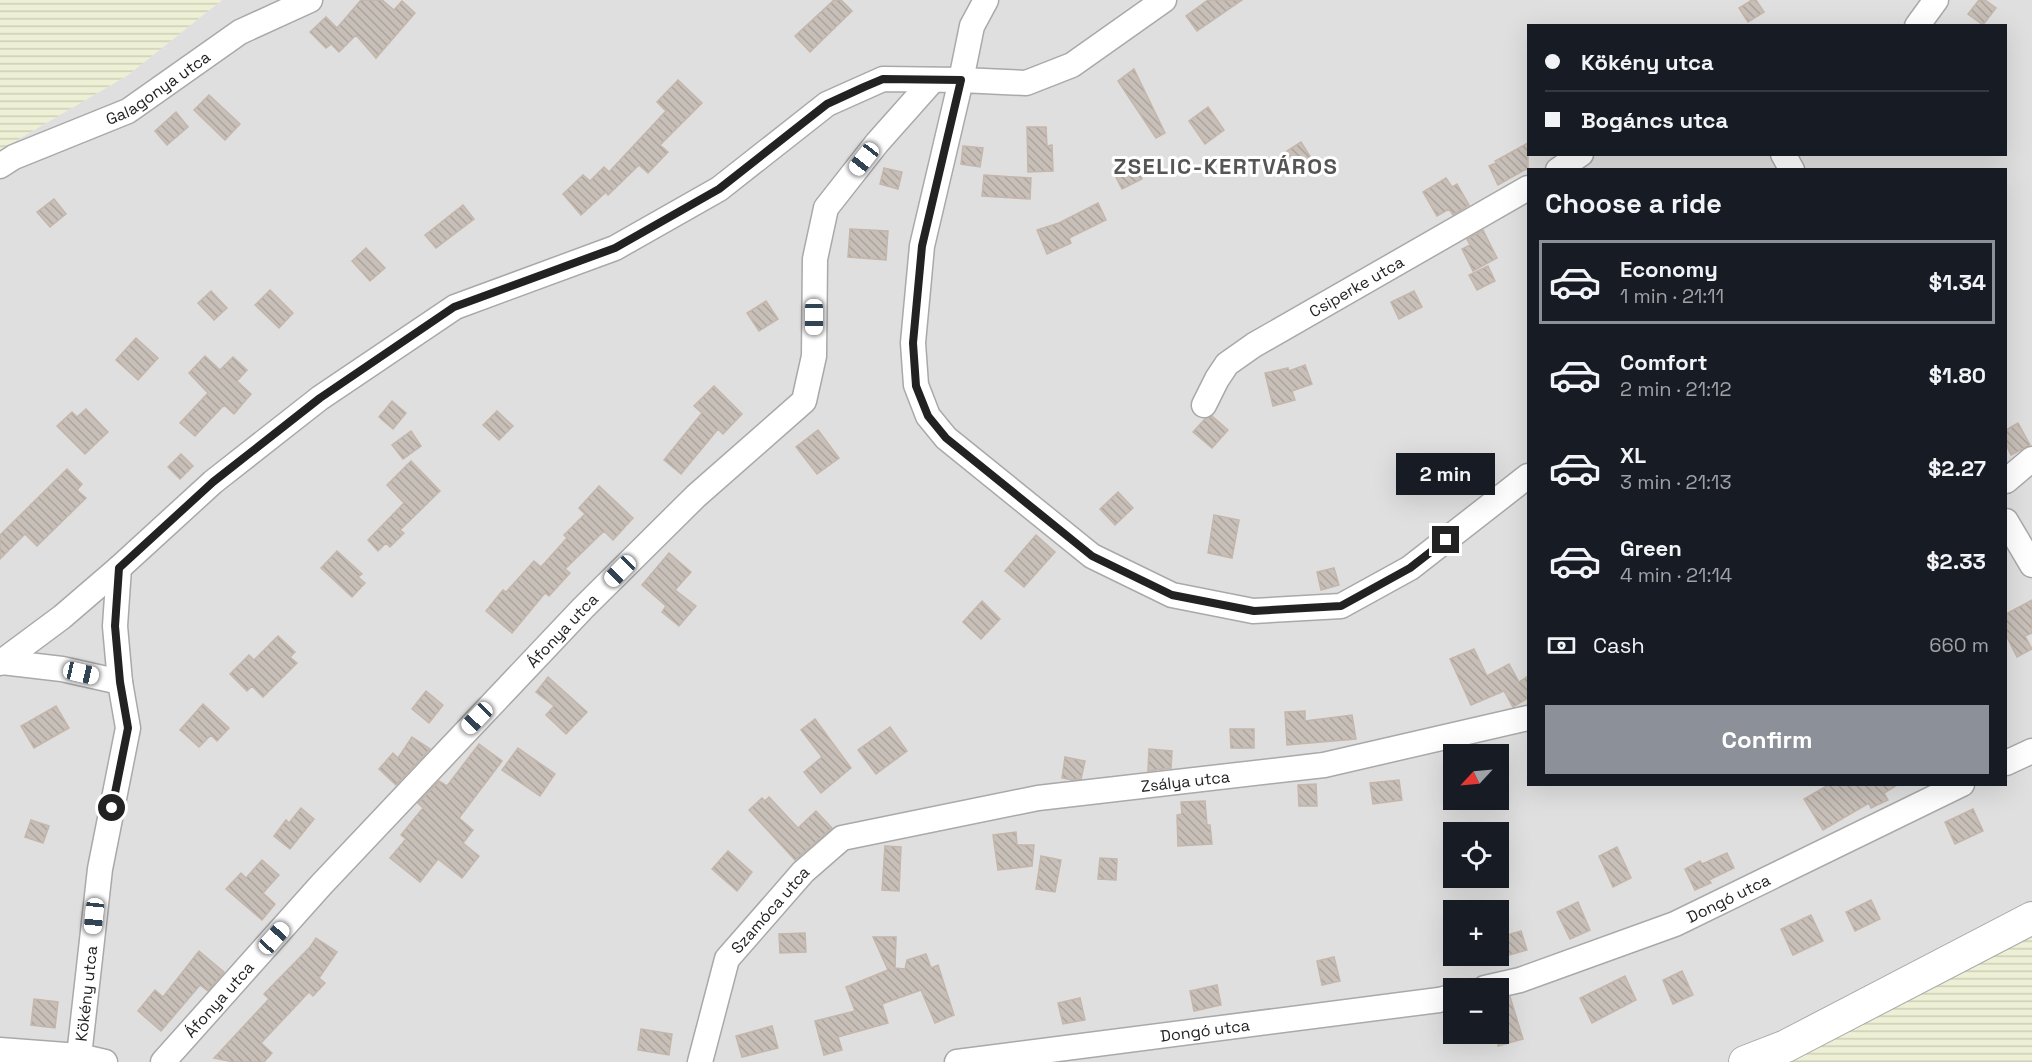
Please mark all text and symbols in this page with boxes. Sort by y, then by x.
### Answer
street label: Galagonya utca [103,46,214,129]
text: Kökény utca [1581,48,1714,76]
text: Bogáncs utca [1581,106,1728,134]
car [846,139,882,179]
district label: ZSELIC-KERTVÁROS [1114,152,1338,180]
text: Choose a ride [1545,186,1722,221]
street label: Csiperke utca [1305,251,1407,322]
icon: car [1548,255,1602,309]
text: Economy [1620,255,1718,283]
text: $1.34 [1929,268,1986,296]
text: 1 min · 21:11 [1620,283,1724,309]
car [805,299,823,335]
icon: car [1548,348,1602,402]
text: Comfort [1620,348,1708,376]
text: $1.80 [1929,361,1986,389]
text: 2 min · 21:12 [1620,376,1731,402]
icon: car [1548,441,1602,495]
text: XL [1620,441,1646,469]
callout: 2 min [1396,453,1496,495]
text: $2.27 [1928,454,1986,482]
text: 2 min [1420,461,1471,487]
text: 3 min · 21:13 [1620,469,1732,495]
route end [1432,526,1459,553]
icon: car [1548,534,1602,588]
text: Green [1620,534,1682,562]
text: $2.33 [1926,547,1986,575]
car [601,552,639,590]
text: 4 min · 21:14 [1620,562,1732,588]
street label: Áfonya utca [522,589,602,672]
icon: cash [1545,629,1578,662]
text: Cash [1593,631,1645,659]
text: 660 m [1929,632,1989,658]
car [61,660,101,686]
car [458,699,496,737]
button: Confirm [1545,705,1989,774]
north arrow [1443,744,1509,810]
map controls [1443,744,1509,1044]
street label: Zsálya utca [1140,765,1231,797]
route start [98,794,125,821]
button: locate [1443,822,1509,888]
street label: Szamóca utca [726,861,813,958]
street label: Dongó utca [1683,869,1773,927]
car [83,897,105,935]
button: + [1443,900,1509,966]
car [255,919,293,957]
street label: Kökény utca [70,944,102,1042]
street label: Áfonya utca [180,957,258,1042]
button: − [1443,978,1509,1044]
street label: Dongó utca [1159,1014,1251,1046]

